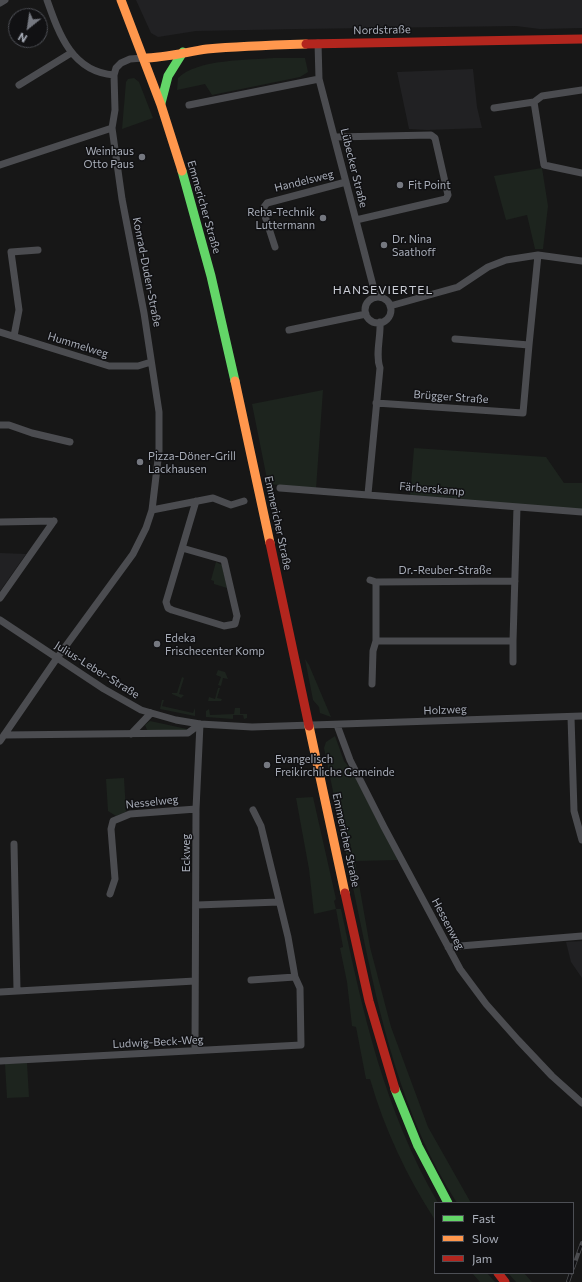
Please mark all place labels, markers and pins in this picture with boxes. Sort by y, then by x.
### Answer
place label: Weinhaus Otto Paus [84,144,134,170]
marker: Weinhaus Otto Paus [137,152,147,162]
place label: Fit Point [408,178,451,192]
marker: Fit Point [395,180,405,190]
place label: Reha-Technik Luttermann [247,205,315,231]
marker: Reha-Technik Luttermann [318,213,328,223]
place label: Dr. Nina Saathoff [392,232,436,258]
marker: Dr. Nina Saathoff [379,240,389,250]
place label: Pizza-Döner-Grill Lackhausen [148,449,236,475]
marker: Pizza-Döner-Grill Lackhausen [135,457,145,467]
place label: Edeka Frischecenter Komp [165,631,265,657]
marker: Edeka Frischecenter Komp [152,639,162,649]
place label: Evangelisch Freikirchliche Gemeinde [275,752,395,778]
marker: Evangelisch Freikirchliche Gemeinde [262,760,272,770]

